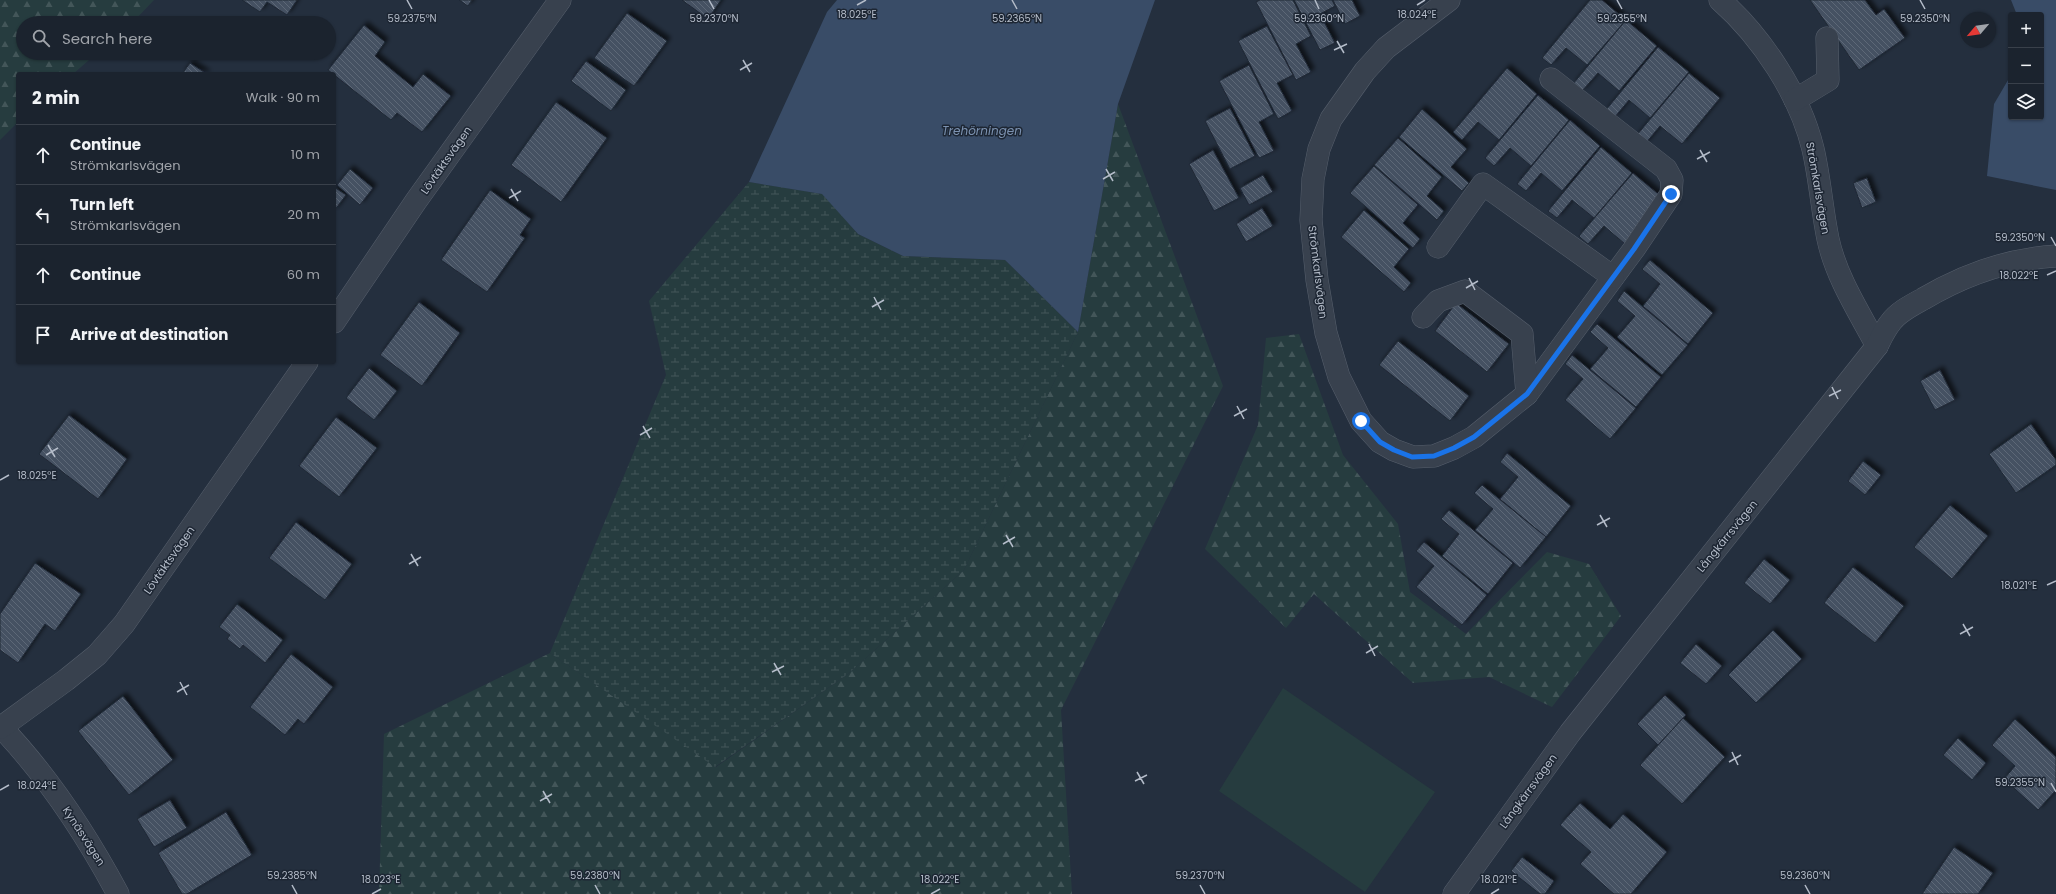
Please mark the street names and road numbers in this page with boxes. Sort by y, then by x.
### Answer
street label: Lövtäktsvägen [417,123,475,197]
street label: Strömkarlsvägen [1802,141,1834,235]
street label: Strömkarlsvägen [1304,225,1332,319]
street label: Långkärrsvägen [1693,497,1761,575]
street label: Lövtäktsvägen [140,523,198,597]
street label: Långkärrsvägen [1495,750,1561,832]
street label: Kynäsvägen [59,803,109,869]

